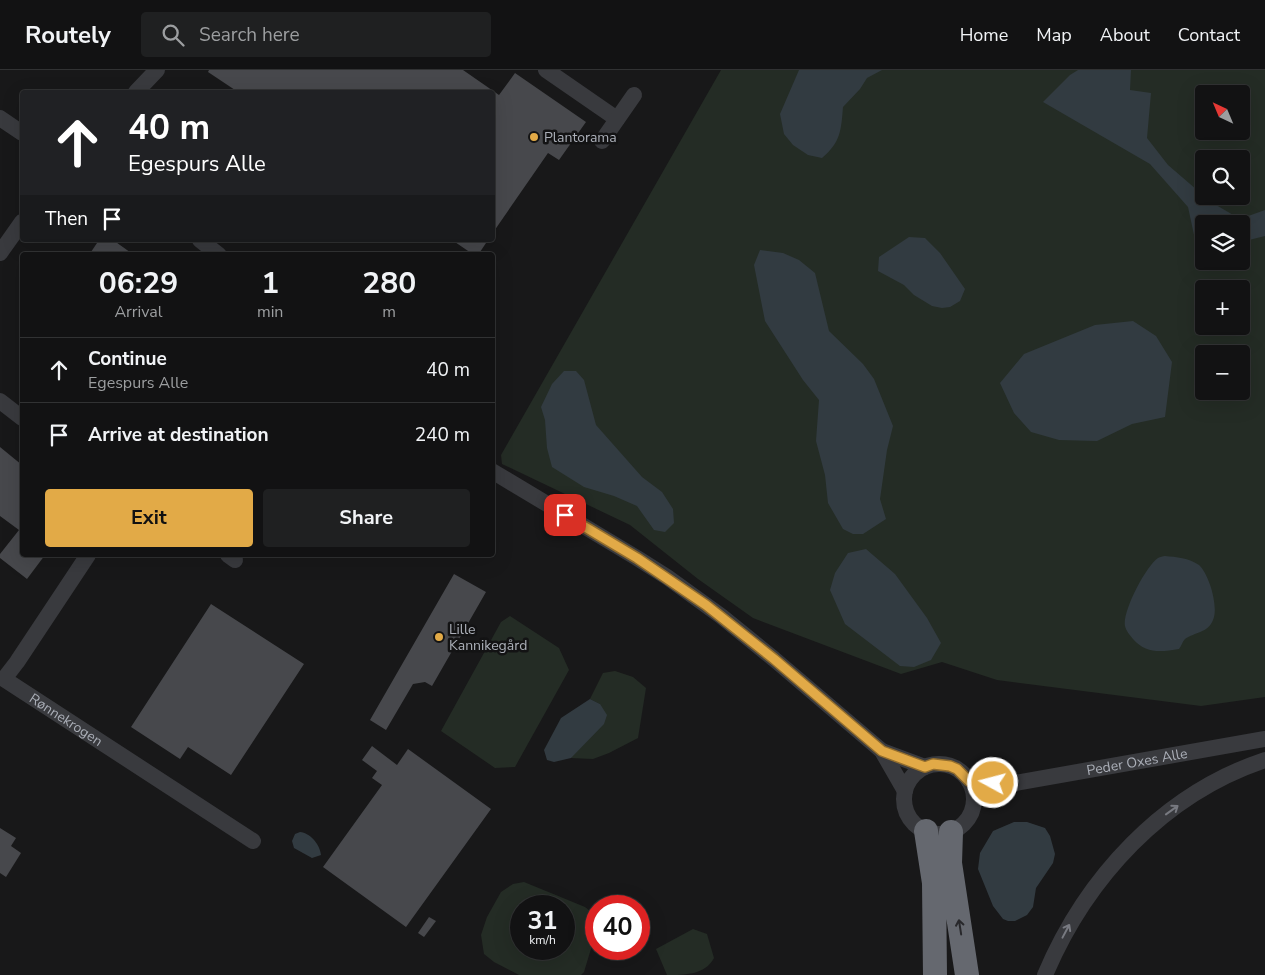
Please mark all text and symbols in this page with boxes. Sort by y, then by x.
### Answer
search box [141,12,491,57]
text: Routely [25,19,111,51]
icon: search [159,21,187,49]
text: Search here [199,22,300,48]
text: Home [960,23,1008,47]
text: Map [1036,23,1072,47]
text: About [1100,23,1150,47]
text: Contact [1178,23,1240,47]
north arrow [1195,85,1250,140]
map controls [1195,85,1250,400]
text: 40 m [128,104,210,151]
icon: ahead [45,110,110,175]
place label: Plantorama [544,128,617,147]
marker: Plantorama [528,131,540,143]
text: Egespurs Alle [128,149,266,179]
button: search [1195,150,1250,205]
icon: arrive [98,205,126,233]
text: Then [45,206,88,232]
button: layers [1195,215,1250,270]
text: 06:29 [99,263,178,304]
text: 1 [261,263,279,304]
text: 280 [362,263,416,304]
button: + [1195,280,1250,335]
text: Arrival [114,301,163,323]
text: min [257,301,283,323]
text: m [382,301,396,323]
button: − [1195,345,1250,400]
text: Continue [88,346,167,372]
icon: ahead [45,356,73,384]
text: 40 m [426,357,470,383]
text: Egespurs Alle [88,372,188,394]
icon: arrive [45,421,73,449]
text: Arrive at destination [88,422,269,448]
text: 240 m [415,422,470,448]
button: Exit [45,489,253,547]
button: Share [263,489,470,547]
pin [544,494,586,536]
icon: arrive [551,501,579,529]
place label: Lille Kannikegård [449,620,527,655]
marker: Lille Kannikegård [433,631,445,643]
street label: Rønnekrogen [26,689,106,751]
street label: Peder Oxes Alle [1085,744,1189,780]
position arrow [966,756,1018,808]
one-way arrow [1165,804,1178,815]
speed limit sign: 40 [585,895,650,960]
text: 31 [527,904,558,938]
one-way arrow [954,919,964,935]
one-way arrow [1062,924,1071,939]
text: km/h [529,932,556,948]

